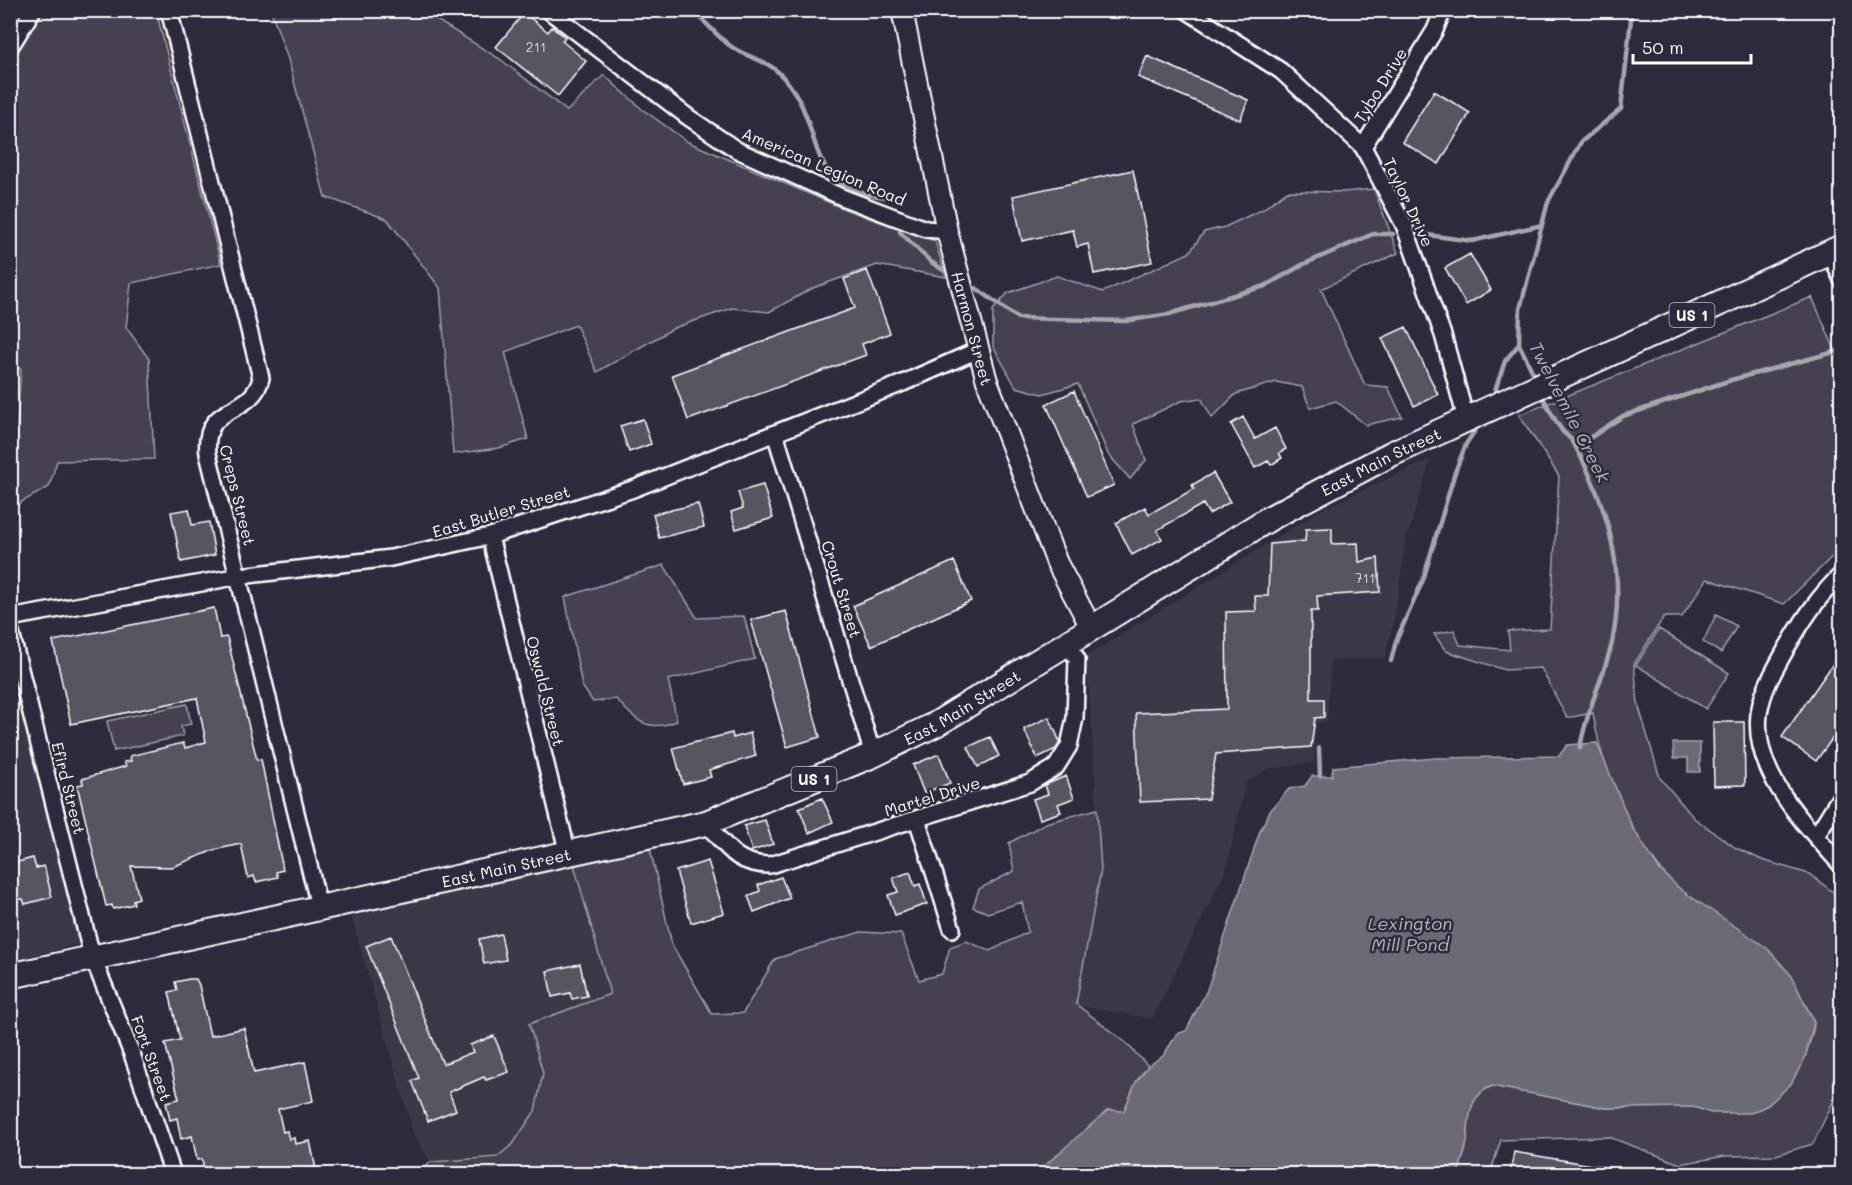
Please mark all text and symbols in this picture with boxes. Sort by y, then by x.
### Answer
scale bar [1633,27,1752,65]
text: 50 m [1642,35,1684,59]
house number: 211 [526,37,546,56]
street label: Tybo Drive [1349,44,1411,126]
street label: American Legion Road [739,122,909,210]
street label: Taylor Drive [1379,154,1439,250]
street label: Harmon Street [948,269,998,388]
road number: US 1 [1670,303,1714,327]
water label: Twelvemile Creek [1524,337,1616,487]
street label: East Main Street [1317,422,1444,500]
street label: Creps Street [215,442,261,548]
street label: East Butler Street [430,480,572,542]
street label: Crout Street [817,538,867,640]
house number: 711 [1355,568,1375,587]
street label: Oswald Street [522,634,570,748]
street label: East Main Street [900,664,1024,749]
street label: Efird Street [47,740,91,836]
road number: US 1 [792,767,836,791]
street label: Martel Drive [882,771,982,821]
street label: East Main Street [440,843,573,891]
water label: Lexington Mill Pond [1368,911,1452,956]
street label: Fort Street [127,1012,177,1104]

